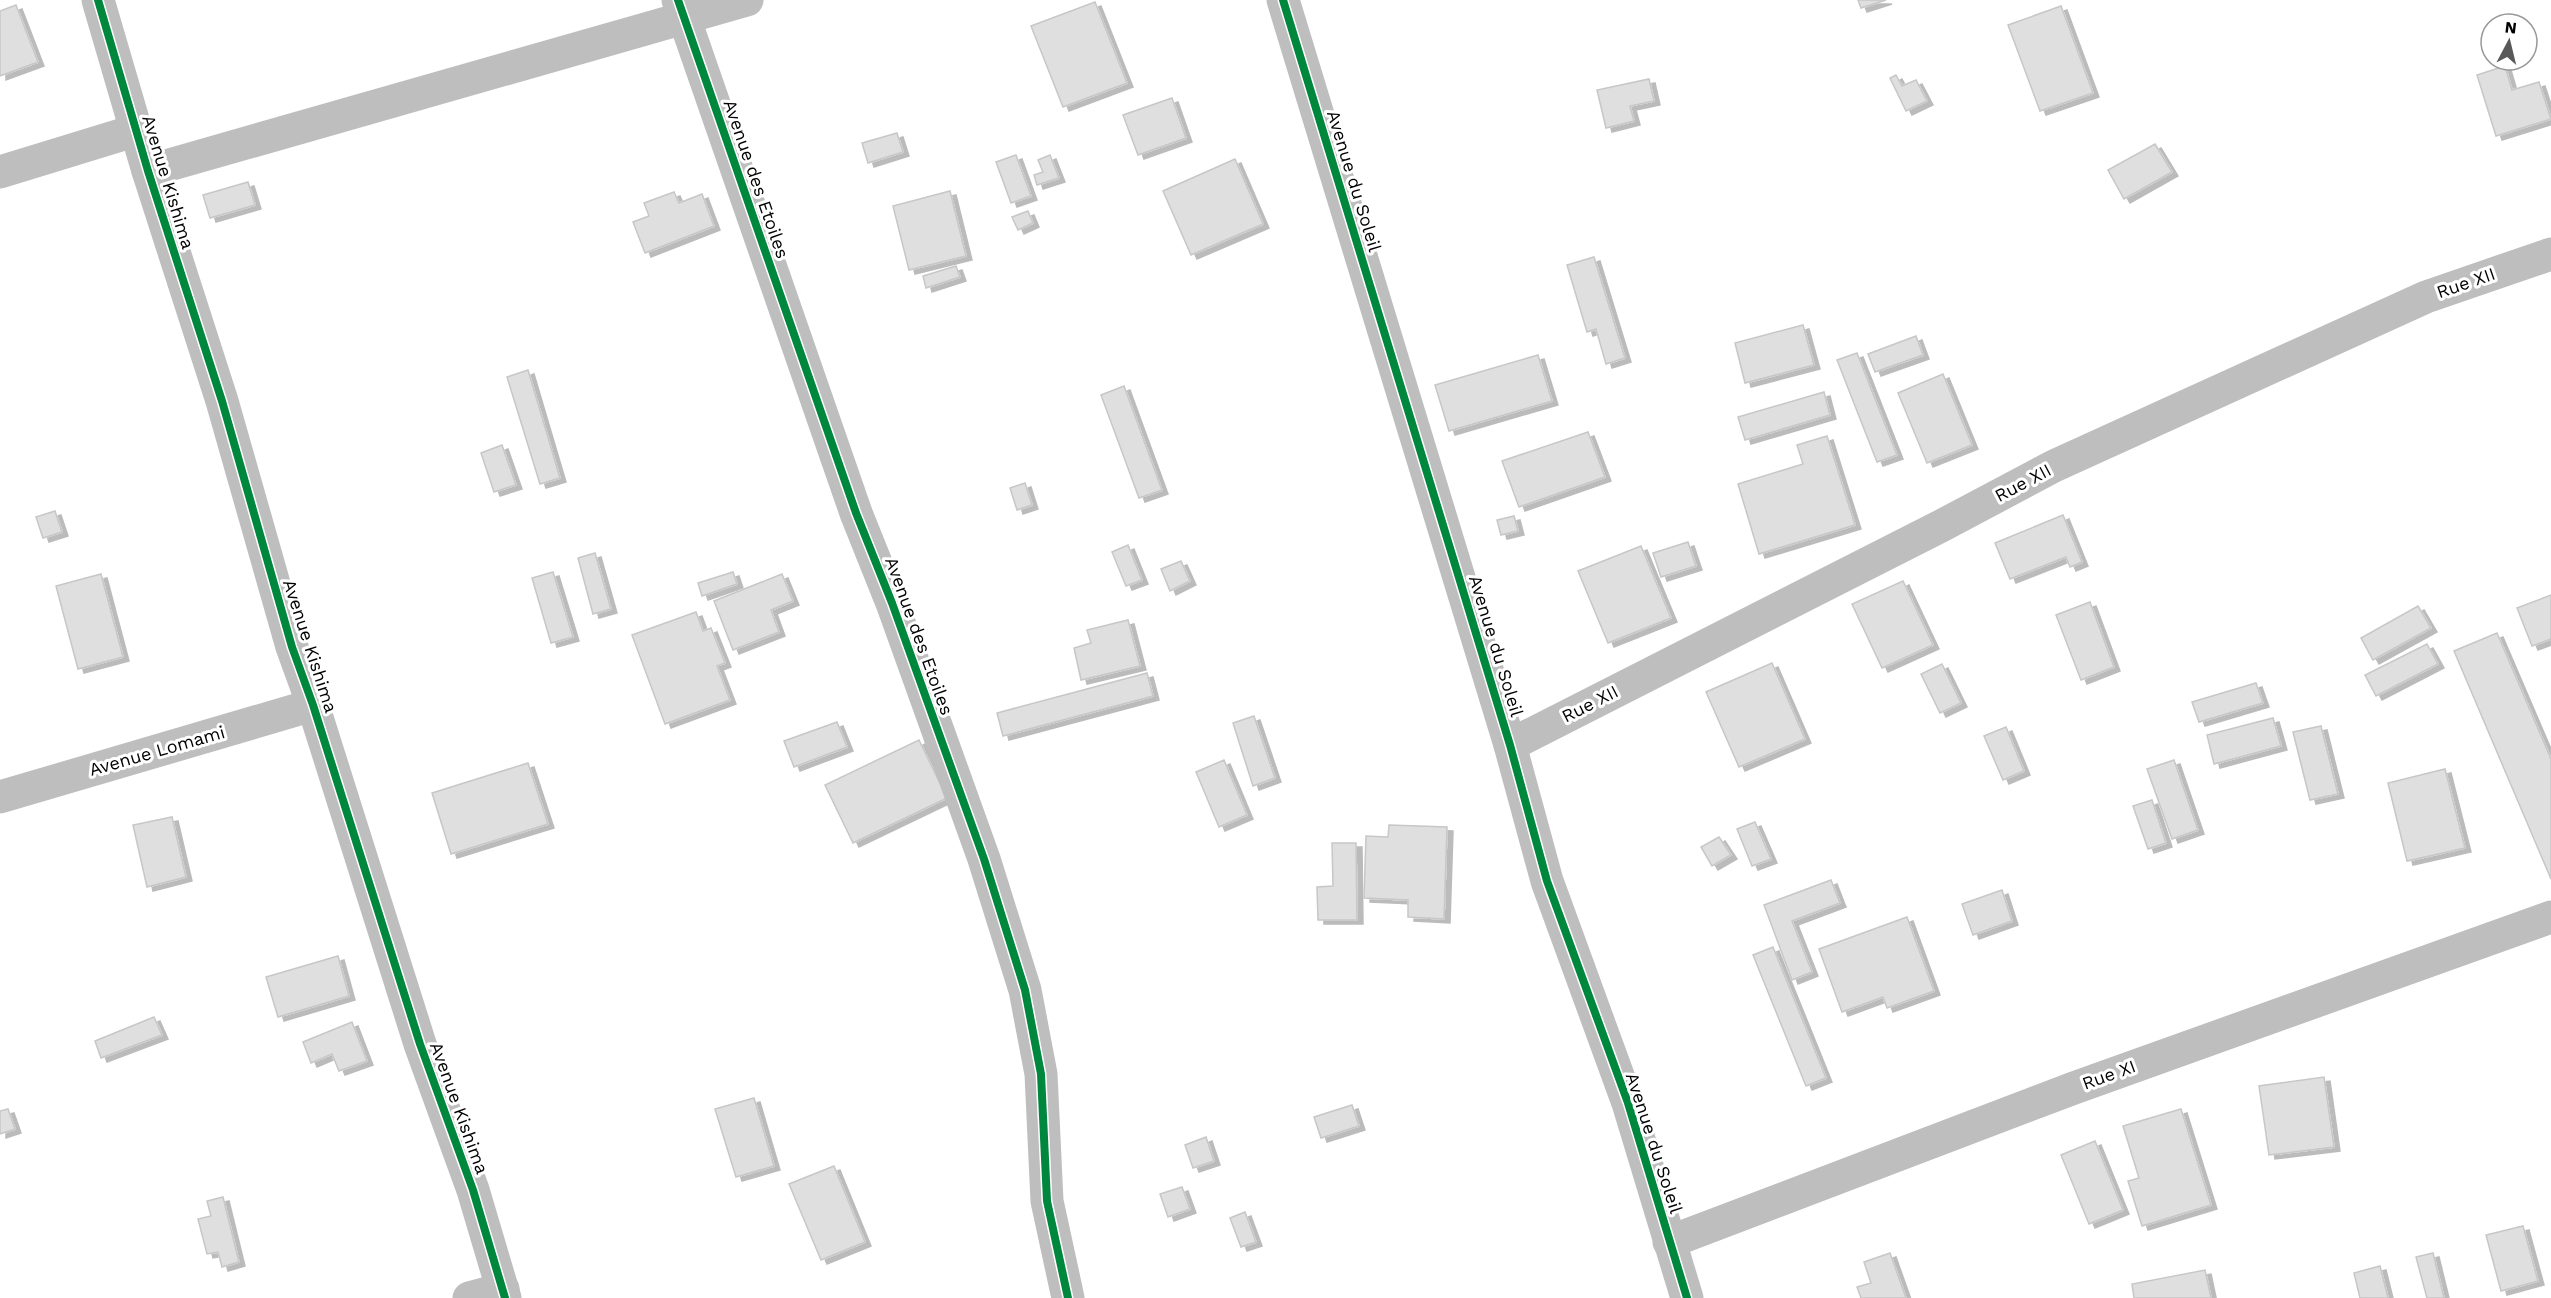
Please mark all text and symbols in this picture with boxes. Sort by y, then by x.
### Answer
north arrow [2479,12,2539,72]
text: N [2504,17,2518,38]
street label: Avenue des Etoiles [719,97,794,261]
street label: Avenue du Soleil [1323,108,1386,255]
street label: Avenue Kishima [138,112,199,251]
street label: Rue XII [2434,263,2498,302]
street label: Rue XII [1991,459,2054,506]
street label: Avenue des Etoiles [881,554,958,718]
street label: Avenue du Soleil [1465,573,1528,720]
street label: Avenue Kishima [279,576,342,715]
street label: Rue XII [1558,680,1622,727]
street label: Avenue Lomami [86,721,227,780]
street label: Avenue Kishima [426,1039,493,1177]
street label: Rue XI [2079,1055,2138,1094]
street label: Avenue du Soleil [1622,1070,1687,1216]

